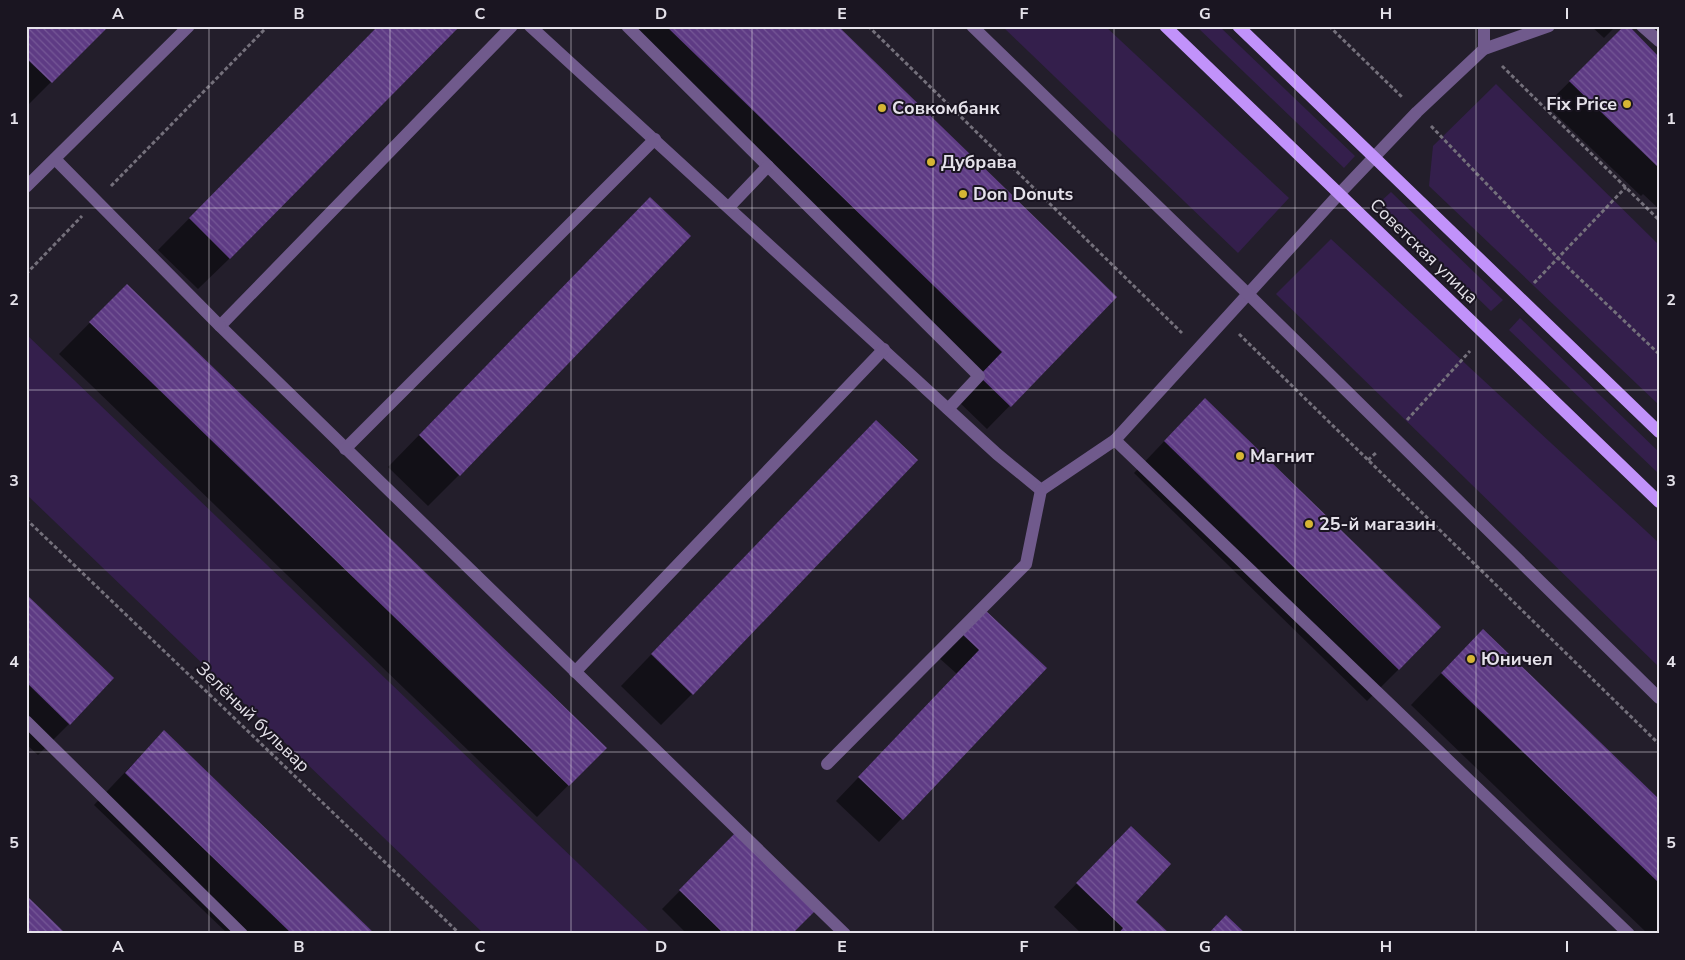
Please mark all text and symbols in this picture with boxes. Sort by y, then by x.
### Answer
text: A [112,3,124,25]
text: B [293,3,305,25]
text: C [475,3,486,25]
text: D [655,3,667,25]
text: E [837,3,847,25]
text: F [1020,3,1029,25]
text: G [1199,3,1211,25]
text: H [1380,3,1392,25]
text: I [1565,3,1569,25]
place label: Fix Price [1546,92,1617,116]
place label: Совкомбанк [892,96,1001,120]
marker: Fix Price [1621,98,1633,110]
marker: Совкомбанк [876,102,888,114]
text: 1 [9,108,19,130]
text: 1 [1666,108,1676,130]
place label: Дубрава [941,150,1017,174]
marker: Дубрава [925,156,937,168]
place label: Don Donuts [973,182,1073,206]
marker: Don Donuts [957,188,969,200]
street label: Советская улица [1365,193,1483,309]
text: 2 [9,289,19,311]
text: 2 [1666,289,1676,311]
place label: Магнит [1250,444,1315,468]
marker: Магнит [1234,450,1246,462]
text: 3 [9,470,19,492]
text: 3 [1666,470,1676,492]
place label: 25-й магазин [1319,512,1436,536]
marker: 25-й магазин [1303,518,1315,530]
place label: Юничел [1481,647,1553,671]
text: 4 [9,651,19,673]
text: 4 [1666,651,1676,673]
marker: Юничел [1465,653,1477,665]
street label: Зелёный бульвар [191,656,315,778]
text: 5 [9,832,19,854]
text: 5 [1666,832,1676,854]
text: A [112,936,124,958]
text: B [293,936,305,958]
text: C [475,936,486,958]
text: D [655,936,667,958]
text: E [837,936,847,958]
text: F [1020,936,1029,958]
text: G [1199,936,1211,958]
text: H [1380,936,1392,958]
text: I [1565,936,1569,958]

